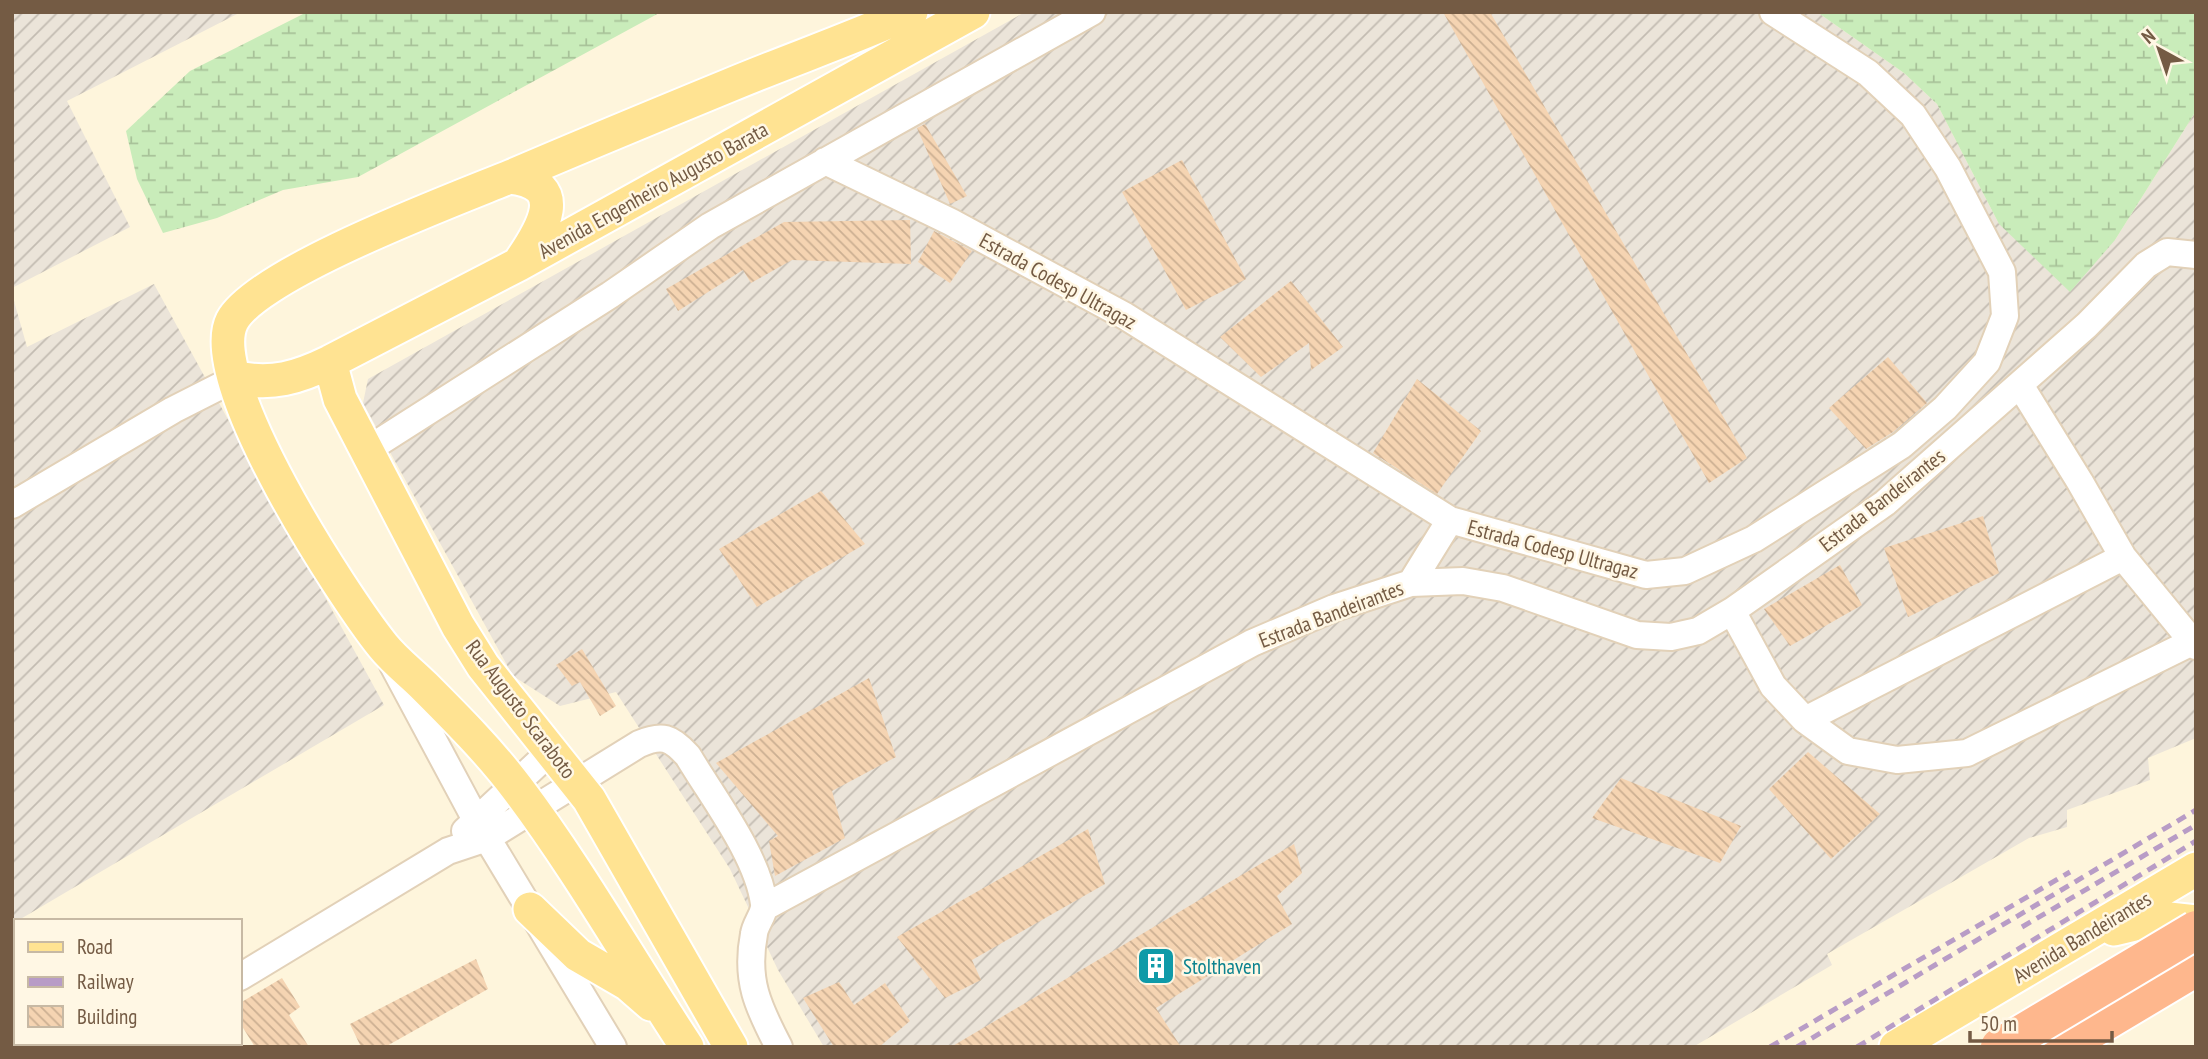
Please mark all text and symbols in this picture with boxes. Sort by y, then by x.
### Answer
north arrow [2124,14,2194,84]
text: N [2136,23,2160,48]
street label: Avenida Engenheiro Augusto Barata [534,116,772,264]
street label: Estrada Codesp Ultragaz [975,227,1141,335]
street label: Estrada Bandeirantes [1814,442,1950,558]
street label: Estrada Codesp Ultragaz [1465,513,1641,585]
street label: Estrada Bandeirantes [1255,574,1407,654]
street label: Rua Augusto Scaraboto [460,634,582,784]
street label: Avenida Bandeirantes [2008,885,2156,989]
legend [14,919,242,1045]
text: Road [77,933,113,960]
building icon: Stolthaven [1135,945,1177,987]
place label: Stolthaven [1183,953,1261,980]
text: Railway [77,968,134,995]
scale bar [1970,1000,2112,1044]
text: Building [77,1003,137,1030]
text: 50 m [1980,1010,2017,1037]

